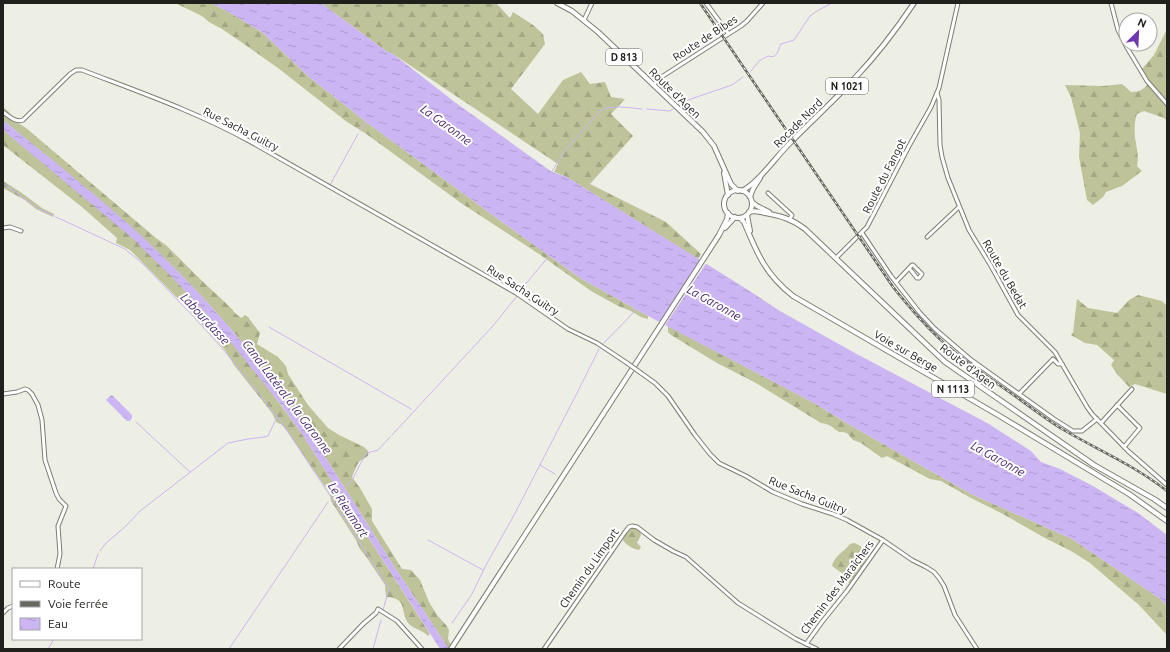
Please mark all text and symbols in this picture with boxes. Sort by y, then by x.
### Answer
north arrow [1118,12,1158,52]
street label: Route de Bibes [671,13,740,63]
text: N [1136,16,1148,30]
road number: D 813 [606,49,642,65]
street label: Route d'Agen [647,66,703,120]
road number: N 1021 [826,78,868,94]
street label: Rocade Nord [771,96,825,150]
water label: La Garonne [418,102,474,147]
street label: Rue Sacha Guitry [201,105,281,154]
street label: Route du Fangot [860,136,908,215]
street label: Route du Bedat [981,238,1030,311]
street label: Rue Sacha Guitry [485,262,562,318]
water label: La Garonne [685,282,743,323]
water label: Labourdasse [178,290,232,347]
street label: Voie sur Berge [872,328,940,374]
water label: Canal Latéral à la Garonne [240,337,335,456]
street label: Route d'Agen [938,341,998,391]
road number: N 1113 [932,381,974,397]
water label: La Garonne [969,438,1027,479]
street label: Rue Sacha Guitry [767,474,849,516]
water label: Le Rieumort [326,480,371,540]
street label: Chemin du Limport [557,525,621,610]
street label: Chemin des Maraîchers [798,538,876,636]
legend [12,568,142,640]
text: Route [48,577,81,590]
text: Voie ferrée [48,597,108,610]
text: Eau [48,617,68,630]

